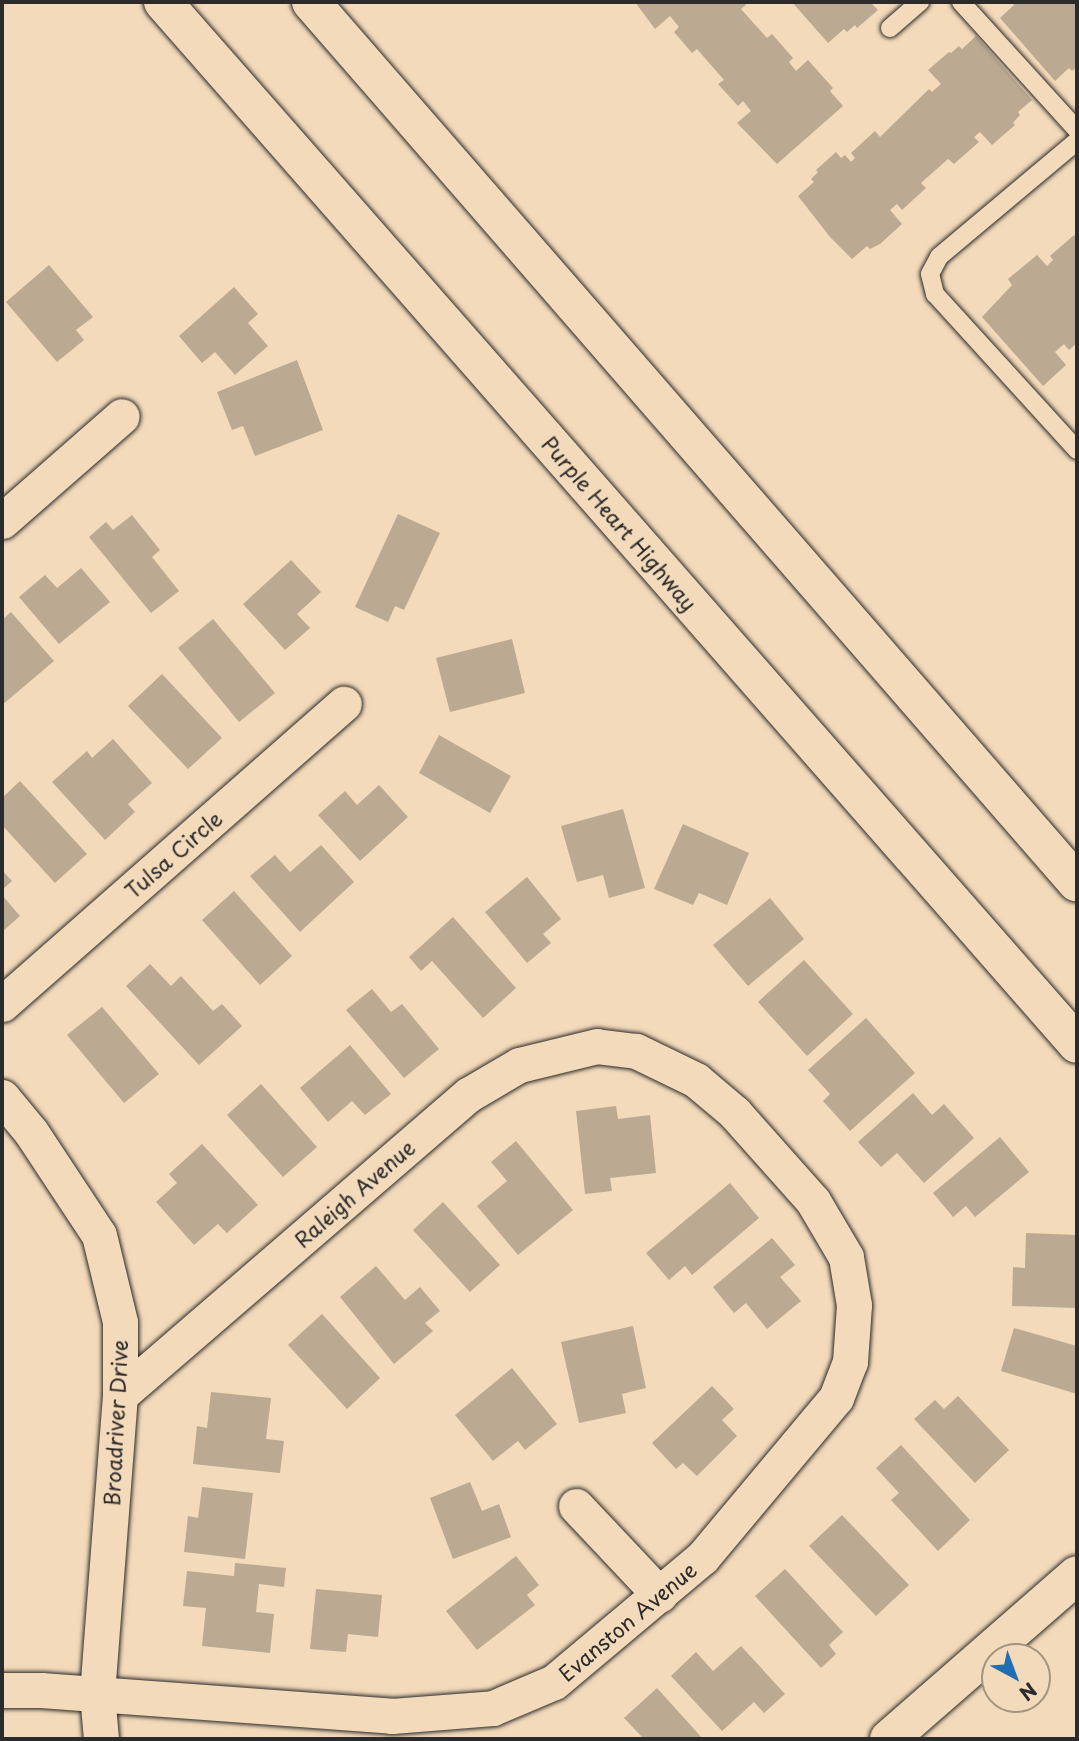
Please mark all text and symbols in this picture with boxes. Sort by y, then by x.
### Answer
street label: Purple Heart Highway [537,430,703,616]
street label: Tulsa Circle [120,805,226,903]
street label: Raleigh Avenue [288,1134,420,1252]
street label: Broadriver Drive [98,1339,132,1507]
street label: Evanston Avenue [554,1557,700,1685]
north arrow [981,1643,1051,1713]
text: N [1014,1677,1043,1708]

